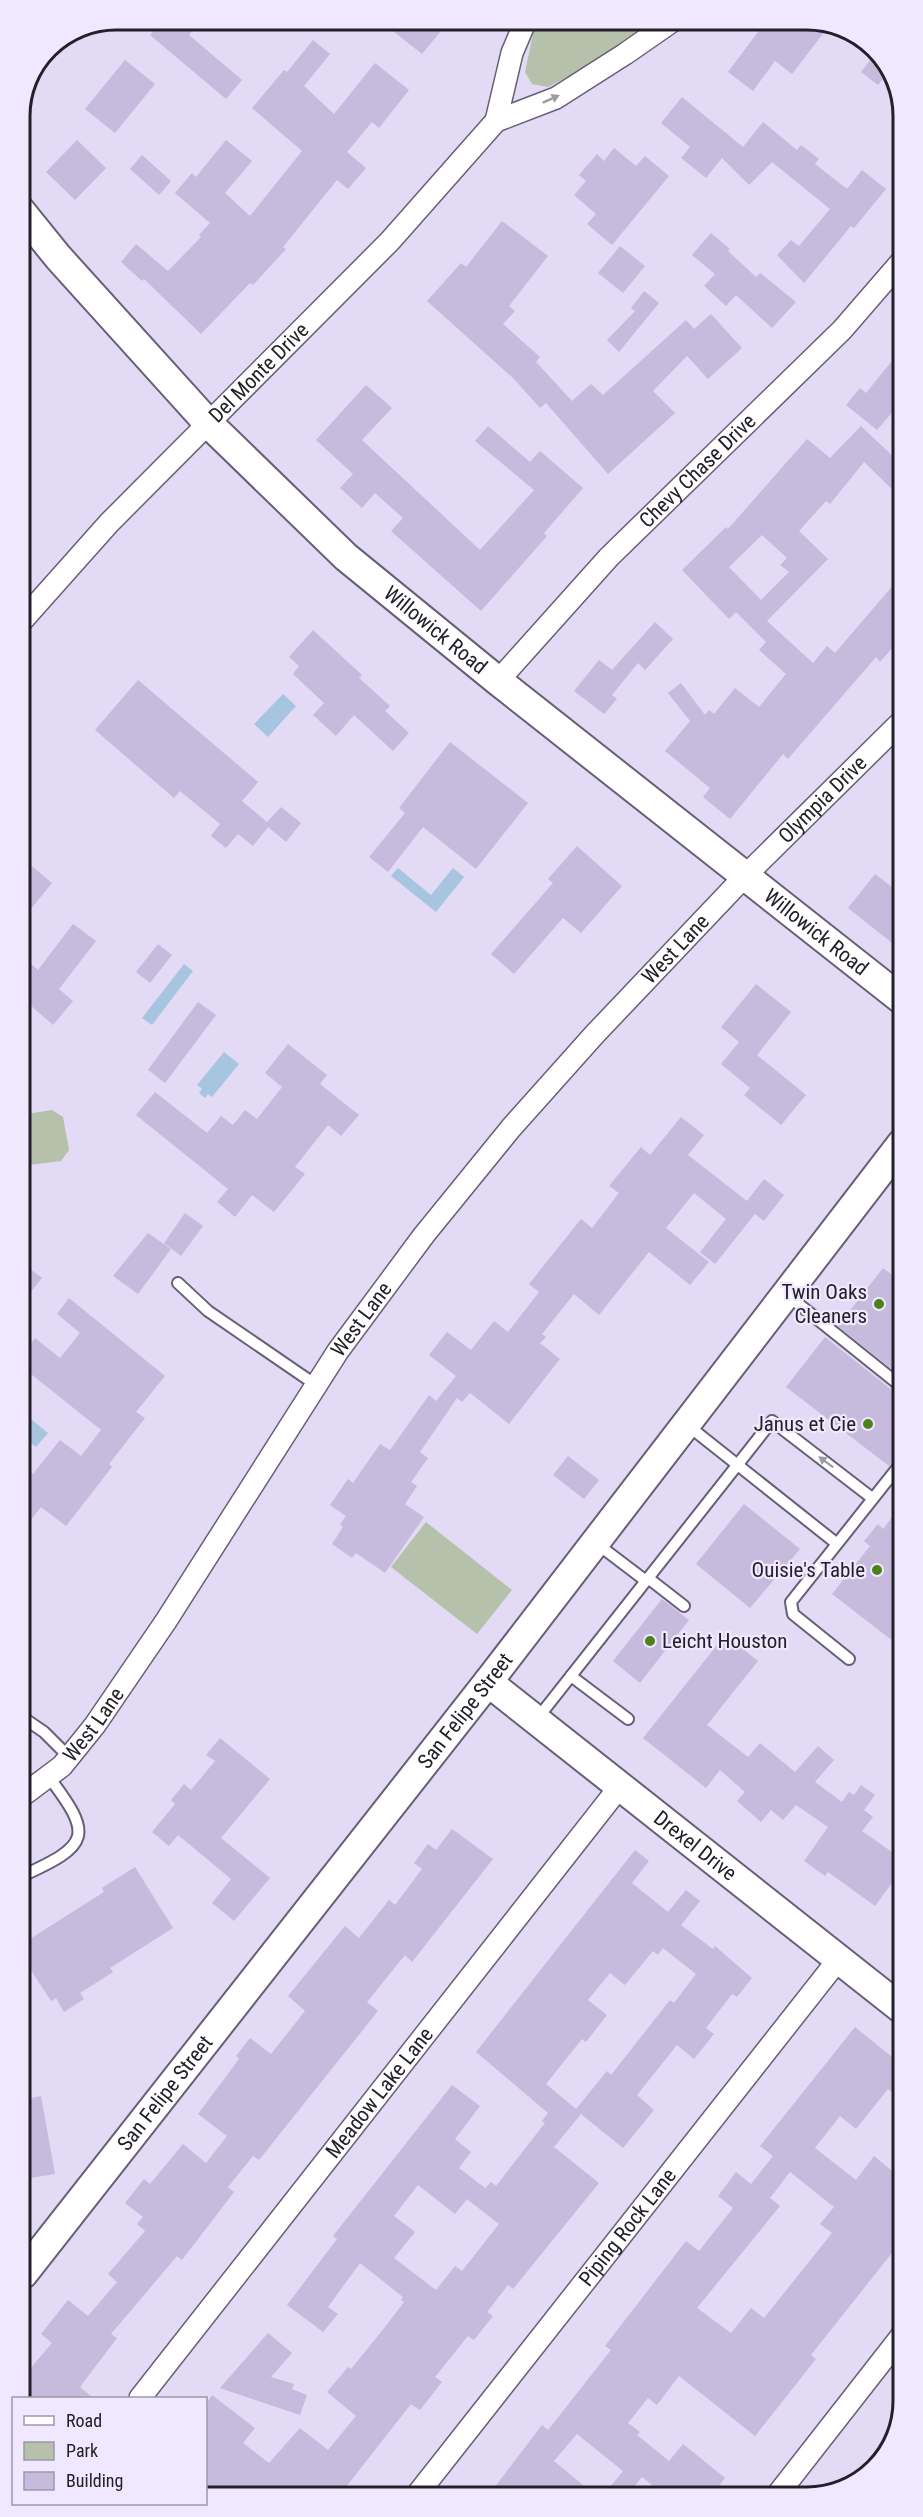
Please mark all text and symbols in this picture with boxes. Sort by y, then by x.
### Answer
one-way arrow [542,95,559,104]
street label: Del Monte Drive [204,318,314,428]
street label: Chevy Chase Drive [634,409,761,533]
street label: Willowick Road [379,581,492,679]
street label: Olympia Drive [774,751,872,848]
street label: Willowick Road [759,884,873,980]
street label: West Lane [637,910,714,989]
street label: West Lane [326,1278,397,1361]
place label: Twin Oaks Cleaners [781,1280,867,1328]
marker: Twin Oaks Cleaners [872,1297,886,1311]
place label: Janus et Cie [754,1412,856,1436]
marker: Janus et Cie [861,1417,875,1431]
one-way arrow [818,1457,833,1469]
place label: Ouisie's Table [752,1558,865,1582]
marker: Ouisie's Table [870,1563,884,1577]
place label: Leicht Houston [662,1629,788,1653]
marker: Leicht Houston [643,1634,657,1648]
street label: San Felipe Street [413,1649,518,1773]
street label: West Lane [58,1683,129,1767]
street label: Drexel Drive [649,1806,741,1886]
street label: Meadow Lake Lane [321,2023,438,2163]
street label: San Felipe Street [113,2031,218,2155]
street label: Piping Rock Lane [574,2164,681,2291]
legend [12,2397,207,2505]
text: Road [66,2410,102,2431]
text: Park [66,2440,98,2461]
text: Building [66,2470,123,2491]

